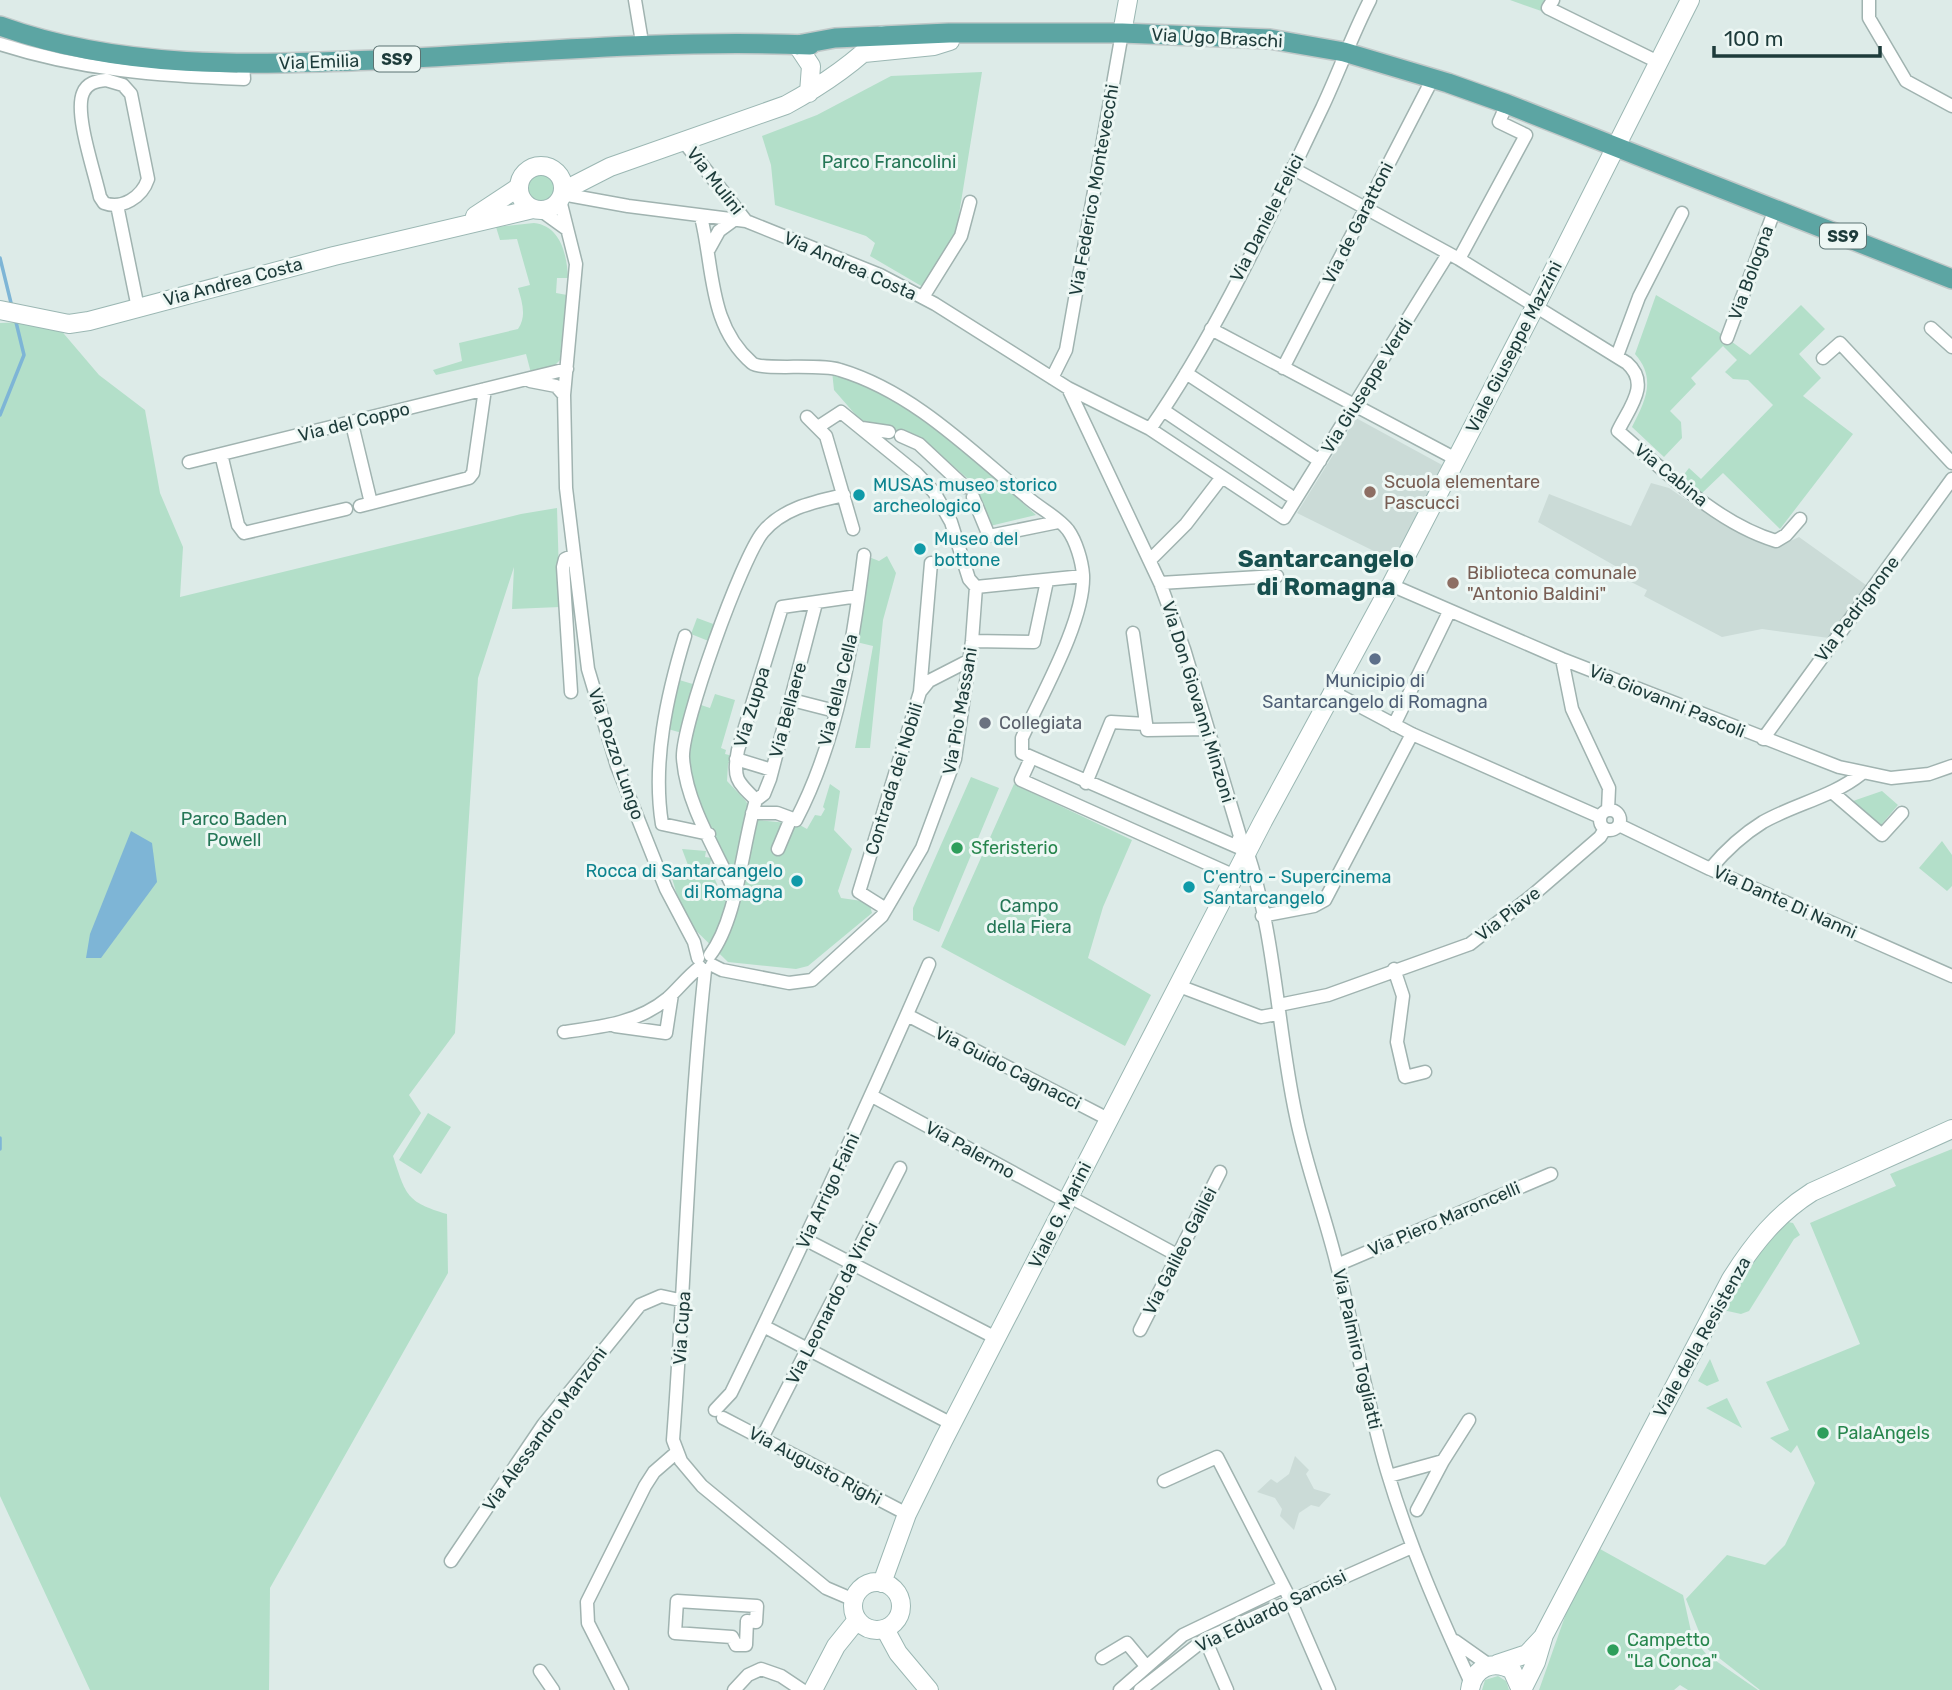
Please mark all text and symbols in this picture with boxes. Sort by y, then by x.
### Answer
scale bar [1714,14,1880,58]
street label: Via Ugo Braschi [1151,24,1283,52]
text: 100 m [1724,26,1783,51]
road number: SS9 [374,46,420,72]
street label: Via Emilia [278,50,360,74]
street label: Via Federico Montevecchi [1065,82,1123,298]
street label: Via Mulini [682,143,748,219]
street label: Via Daniele Felici [1225,150,1309,286]
park label: Parco Francolini [822,151,956,173]
street label: Via de Garattoni [1318,158,1398,288]
street label: Via Bologna [1724,223,1778,323]
road number: SS9 [1820,224,1866,248]
street label: Via Andrea Costa [780,227,920,305]
street label: Via Andrea Costa [161,253,305,311]
street label: Viale Giuseppe Mazzini [1461,257,1567,437]
street label: Via Giuseppe Verdi [1317,314,1417,458]
street label: Via del Coppo [296,398,412,446]
street label: Via Cabina [1630,439,1712,511]
place label: Scuola elementare Pascucci [1384,471,1540,514]
place label: MUSAS museo storico archeologico [873,474,1057,517]
marker: Scuola elementare Pascucci [1362,484,1378,500]
marker: MUSAS museo storico archeologico [851,487,867,503]
place label: Museo del bottone [934,528,1018,571]
marker: Museo del bottone [912,541,928,557]
district label: Santarcangelo di Romagna [1238,545,1414,601]
street label: Via Pedrignone [1810,552,1904,666]
place label: Biblioteca comunale "Antonio Baldini" [1467,562,1637,605]
marker: Biblioteca comunale "Antonio Baldini" [1445,575,1461,591]
street label: Via Don Giovanni Minzoni [1157,599,1239,805]
street label: Via della Cella [813,632,863,748]
street label: Via Pio Massani [938,646,982,776]
marker: Municipio di Santarcangelo di Romagna [1367,651,1383,667]
street label: Via Bellaere [765,660,811,760]
street label: Via Giovanni Pascoli [1586,660,1748,742]
street label: Via Zuppa [729,664,775,750]
place label: Municipio di Santarcangelo di Romagna [1262,670,1488,713]
street label: Via Pozzo Lungo [583,685,649,823]
street label: Contrada dei Nobili [860,700,928,858]
place label: Collegiata [999,712,1082,734]
marker: Collegiata [977,715,993,731]
park label: Parco Baden Powell [181,808,287,851]
place label: Sferisterio [971,837,1058,859]
marker: Sferisterio [949,840,965,856]
place label: Rocca di Santarcangelo di Romagna [585,860,783,903]
street label: Via Dante Di Nanni [1710,860,1860,944]
place label: C'entro - Supercinema Santarcangelo [1203,866,1392,909]
marker: Rocca di Santarcangelo di Romagna [789,873,805,889]
marker: C'entro - Supercinema Santarcangelo [1181,879,1197,895]
street label: Via Piave [1471,882,1545,946]
park label: Campo della Fiera [986,895,1072,938]
street label: Via Guido Cagnacci [931,1022,1085,1114]
street label: Via Palermo [921,1116,1019,1184]
street label: Via Arrigo Faini [792,1130,864,1252]
street label: Viale G. Marini [1024,1158,1096,1272]
street label: Via Piero Maroncelli [1365,1177,1523,1261]
street label: Via Galileo Galilei [1138,1184,1222,1318]
street label: Via Leonardo da Vinci [781,1218,883,1388]
street label: Viale della Resistenza [1649,1253,1755,1421]
street label: Via Palmiro Togliatti [1328,1267,1386,1431]
street label: Via Cupa [668,1290,696,1366]
street label: Via Alessandro Manzoni [478,1343,612,1515]
street label: Via Augusto Righi [745,1422,885,1510]
place label: PalaAngels [1837,1422,1930,1444]
marker: PalaAngels [1815,1425,1831,1441]
street label: Via Eduardo Sancisi [1192,1565,1350,1657]
place label: Campetto "La Conca" [1627,1629,1718,1672]
marker: Campetto "La Conca" [1605,1642,1621,1658]

